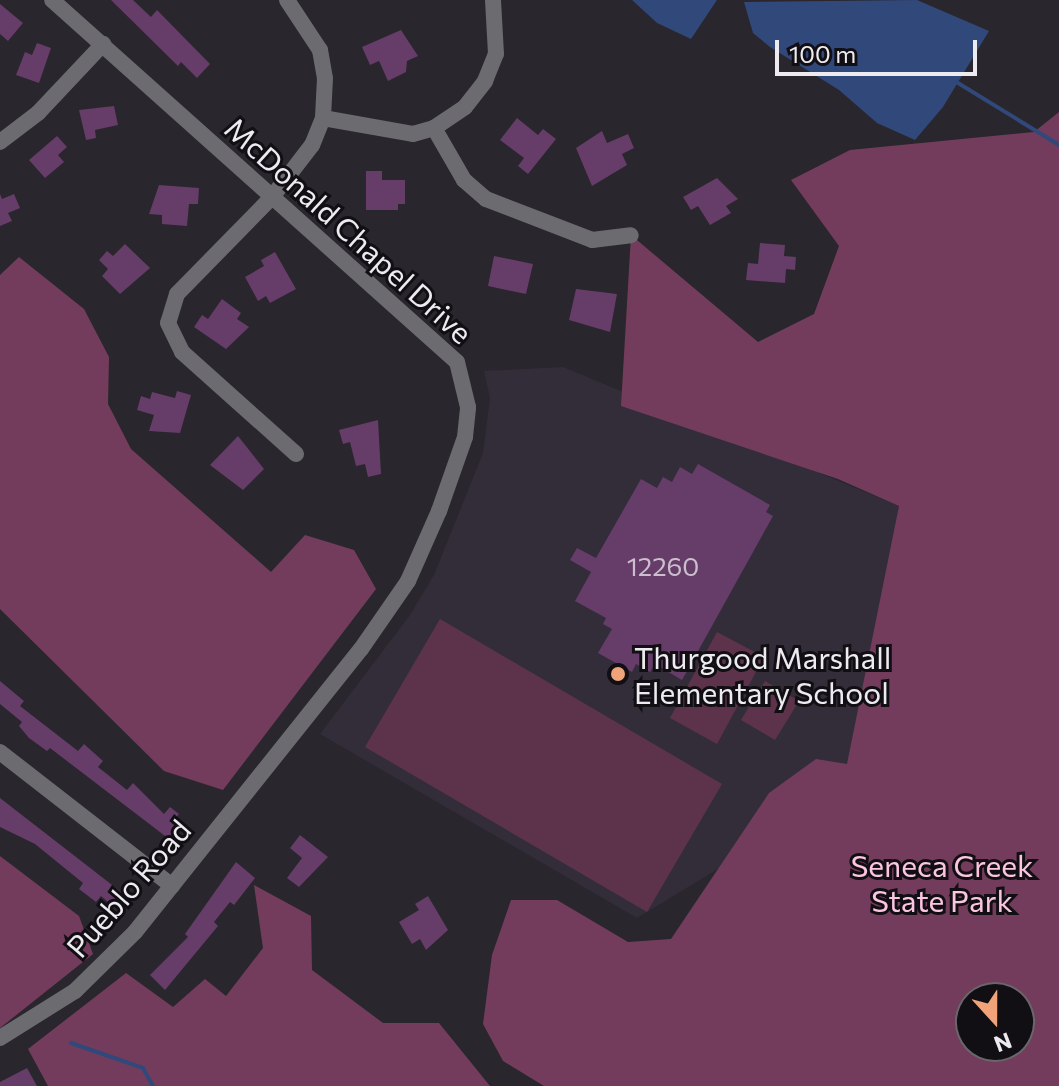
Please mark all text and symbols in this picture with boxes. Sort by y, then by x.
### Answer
scale bar [779,24,981,74]
text: 100 m [789,39,856,68]
street label: McDonald Chapel Drive [218,110,480,350]
house number: 12260 [627,550,699,582]
place label: Thurgood Marshall Elementary School [634,639,891,710]
marker: Thurgood Marshall Elementary School [609,665,627,683]
street label: Pueblo Road [58,812,198,964]
park label: Seneca Creek State Park [851,847,1033,918]
north arrow [955,982,1035,1062]
text: N [991,1027,1016,1059]

